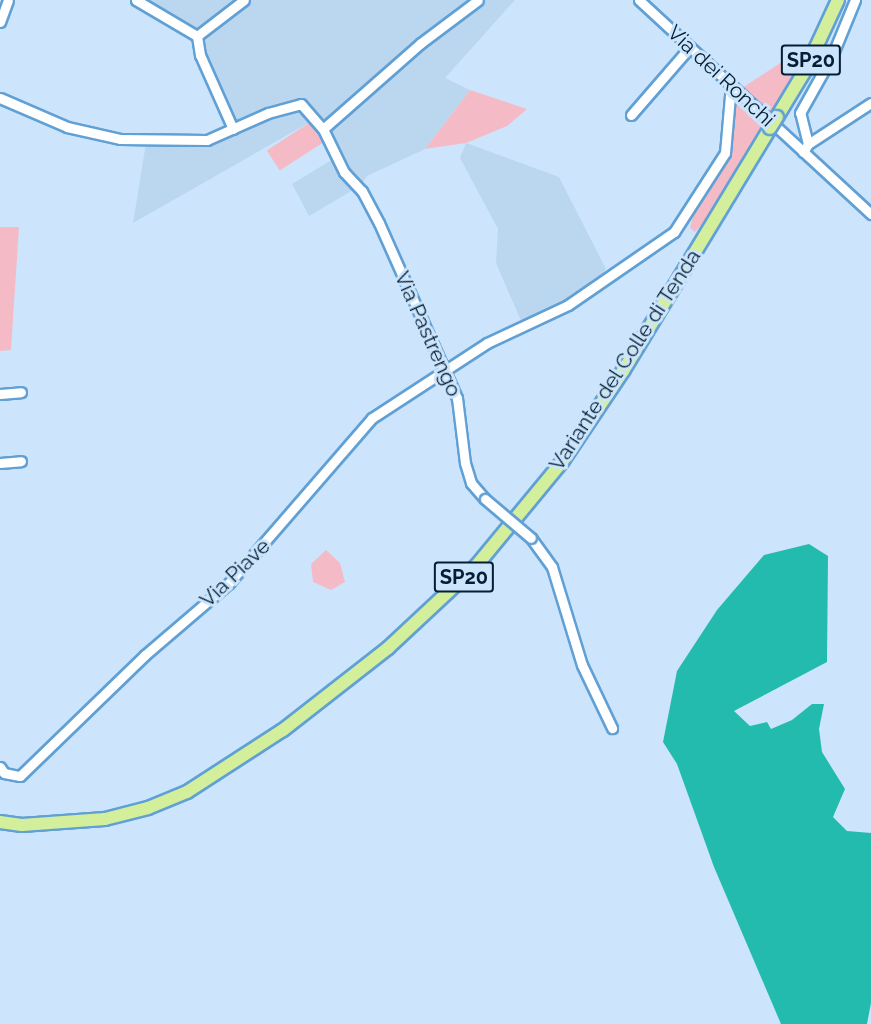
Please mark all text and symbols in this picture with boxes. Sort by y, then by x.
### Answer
street label: Via dei Ronchi [662,20,780,132]
road number: SP20 [780,43,842,77]
street label: Variante del Colle di Tenda [544,244,706,476]
street label: Via Pastrengo [389,268,467,400]
street label: Via Piave [195,534,275,612]
road number: SP20 [432,560,496,594]

